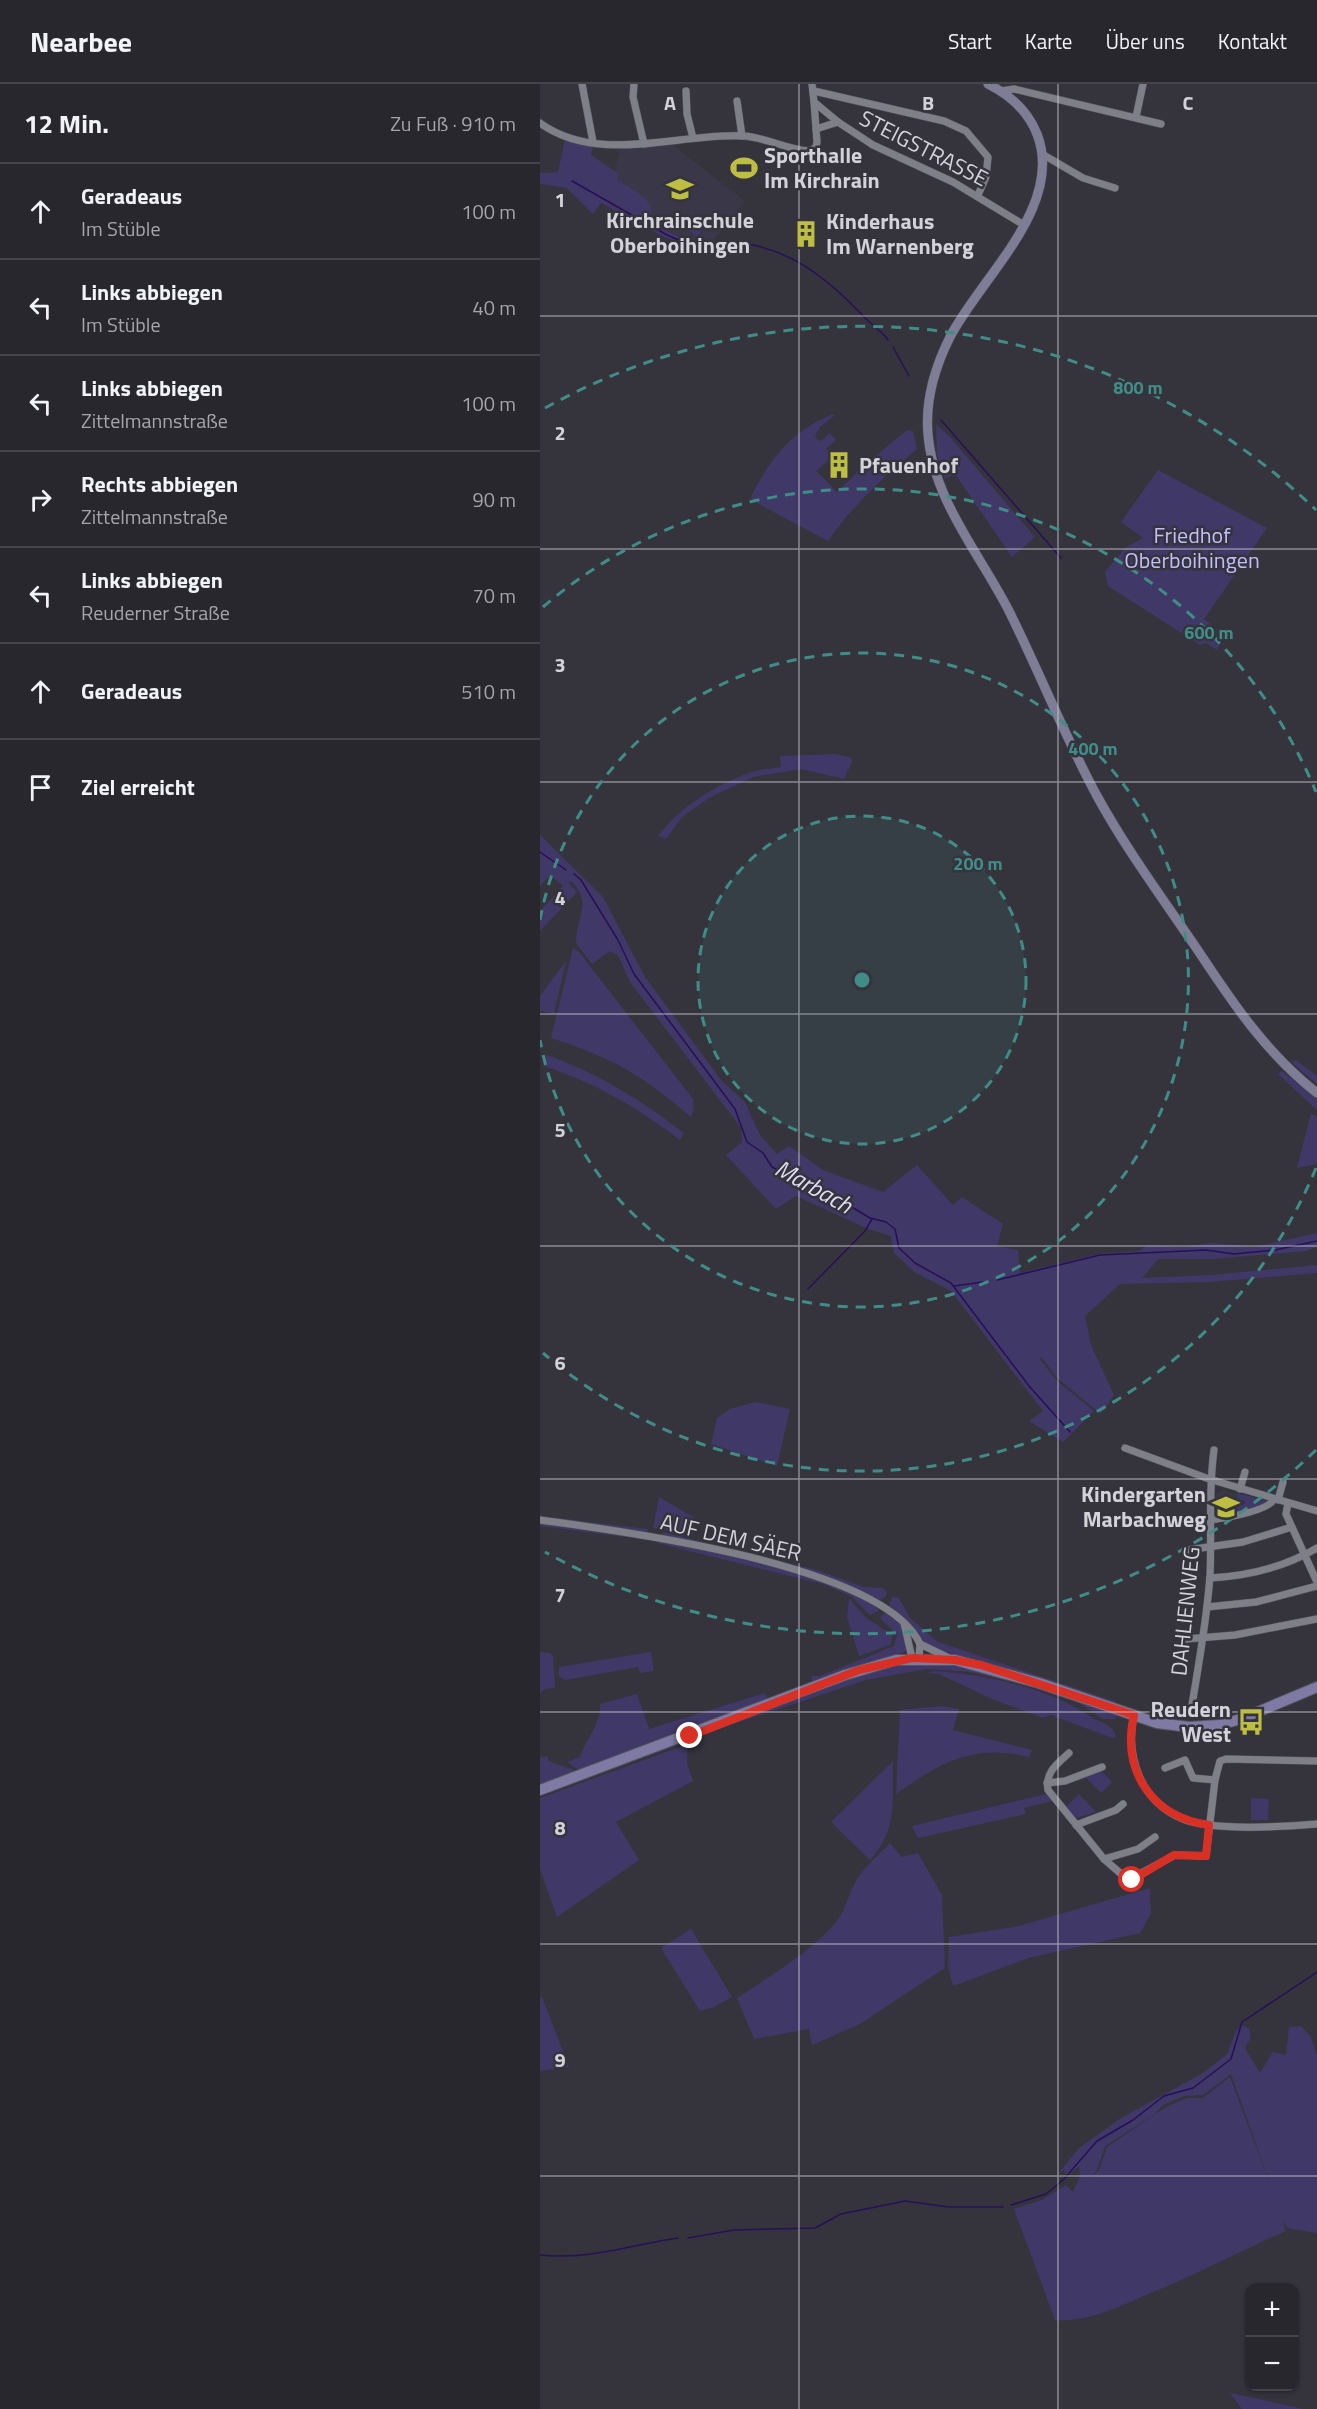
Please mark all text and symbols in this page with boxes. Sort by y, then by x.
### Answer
text: Nearbee [30,20,132,63]
text: Start [948,25,992,57]
text: Karte [1025,25,1072,57]
text: Über uns [1105,25,1185,57]
text: Kontakt [1218,25,1287,57]
text: A [664,87,676,118]
text: B [922,87,934,118]
text: C [1183,87,1194,118]
street label: STEIGSTRASSE [854,101,994,195]
text: 12 Min. [24,104,109,143]
text: Zu Fuß · 910 m [390,108,516,139]
place label: Sporthalle Im Kirchrain [764,138,880,197]
sports icon: Sporthalle Im Kirchrain [729,153,759,183]
school or university icon: Kirchrainschule Oberboihingen [665,174,695,204]
text: Geradeaus [81,179,182,213]
text: 1 [554,184,566,215]
icon: ahead [24,195,57,228]
text: 100 m [461,196,516,227]
place label: Kirchrainschule Oberboihingen [606,203,754,262]
place label: Kinderhaus Im Warnenberg [826,204,974,263]
text: Im Stüble [81,213,161,244]
building icon: Kinderhaus Im Warnenberg [791,219,821,249]
text: Links abbiegen [81,275,223,309]
icon: left [24,291,57,324]
text: 40 m [472,292,516,323]
text: Im Stüble [81,309,161,340]
text: Links abbiegen [81,371,223,405]
text: 800 m [1113,374,1163,401]
icon: left [24,387,57,420]
text: 100 m [461,388,516,419]
text: Zittelmannstraße [81,405,228,436]
text: 2 [554,417,566,448]
place label: Pfauenhof [859,448,958,482]
building icon: Pfauenhof [824,450,854,480]
text: Rechts abbiegen [81,467,238,501]
icon: right [24,483,57,516]
text: 90 m [472,484,516,515]
text: Zittelmannstraße [81,501,228,532]
park label: Friedhof Oberboihingen [1124,518,1260,577]
text: Links abbiegen [81,563,223,597]
icon: left [24,579,57,612]
text: 70 m [472,580,516,611]
text: Reuderner Straße [81,597,230,628]
text: 600 m [1184,619,1234,646]
text: 3 [554,649,566,680]
text: Geradeaus [81,674,182,708]
icon: ahead [24,675,57,708]
text: 510 m [461,676,516,707]
text: 400 m [1068,735,1118,762]
text: Ziel erreicht [81,770,195,804]
icon: arrive [24,771,57,804]
text: 200 m [953,850,1003,877]
text: 4 [554,882,566,913]
centre of rings [852,970,872,990]
text: 5 [554,1114,566,1145]
water label: Marbach [769,1150,860,1223]
text: 6 [554,1347,566,1378]
place label: Kindergarten Marbachweg [1081,1477,1206,1536]
school or university icon: Kindergarten Marbachweg [1211,1492,1241,1522]
street label: AUF DEM SÄER [657,1504,805,1570]
street label: DAHLIENWEG [1161,1545,1209,1677]
text: 7 [554,1579,566,1610]
place label: Reudern West [1151,1692,1231,1751]
bus stop icon: Reudern West [1236,1707,1266,1737]
route end [676,1722,702,1748]
text: 8 [554,1812,566,1843]
route start [1118,1866,1144,1892]
text: 9 [554,2044,566,2075]
map controls [1245,2283,1299,2391]
button: + [1245,2283,1299,2337]
button: − [1245,2337,1299,2391]

